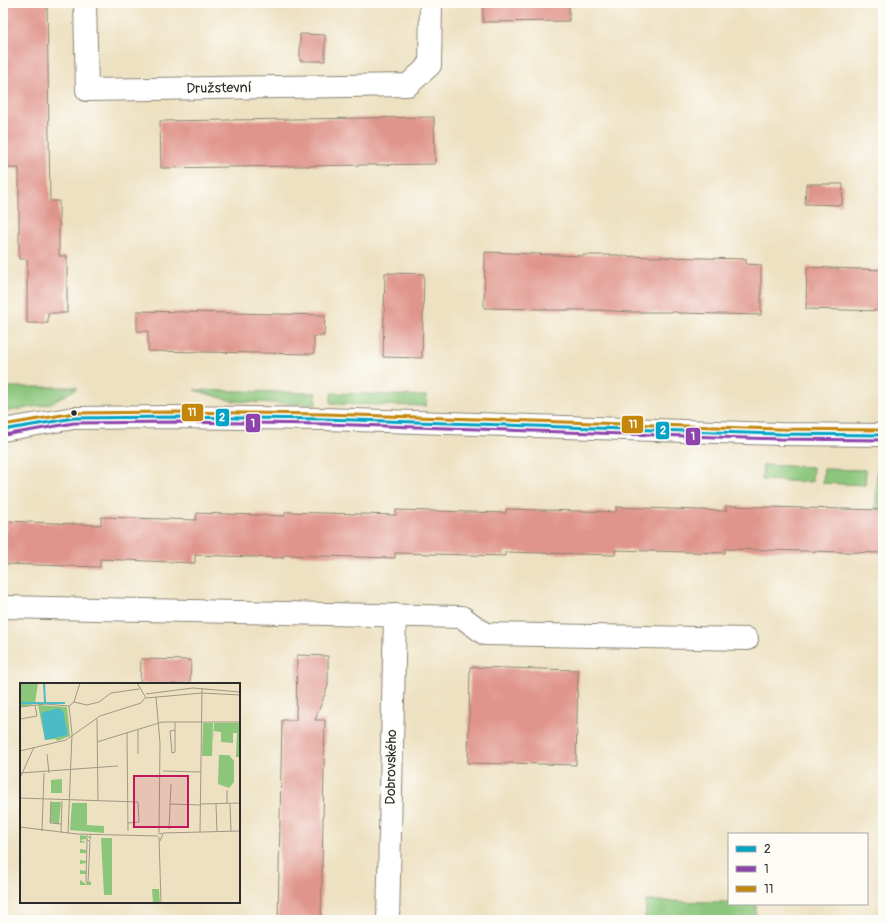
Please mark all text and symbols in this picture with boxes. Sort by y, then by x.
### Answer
street label: Družstevní [186,79,252,97]
line badge: 11 [181,403,204,422]
text: 11 [188,406,196,419]
unlabelled marker [69,408,79,418]
line badge: 2 [215,408,230,427]
text: 2 [219,411,225,424]
line badge: 1 [245,413,261,433]
line badge: 11 [621,415,644,434]
text: 1 [251,417,255,430]
text: 11 [629,418,637,431]
line badge: 2 [655,421,670,440]
text: 2 [660,424,666,437]
line badge: 1 [685,427,701,446]
text: 1 [691,430,695,443]
inset map [20,683,240,903]
street label: Dobrovského [382,729,400,805]
legend [728,833,868,905]
text: 2 [764,842,771,857]
text: 1 [764,862,769,877]
text: 11 [764,882,773,897]

